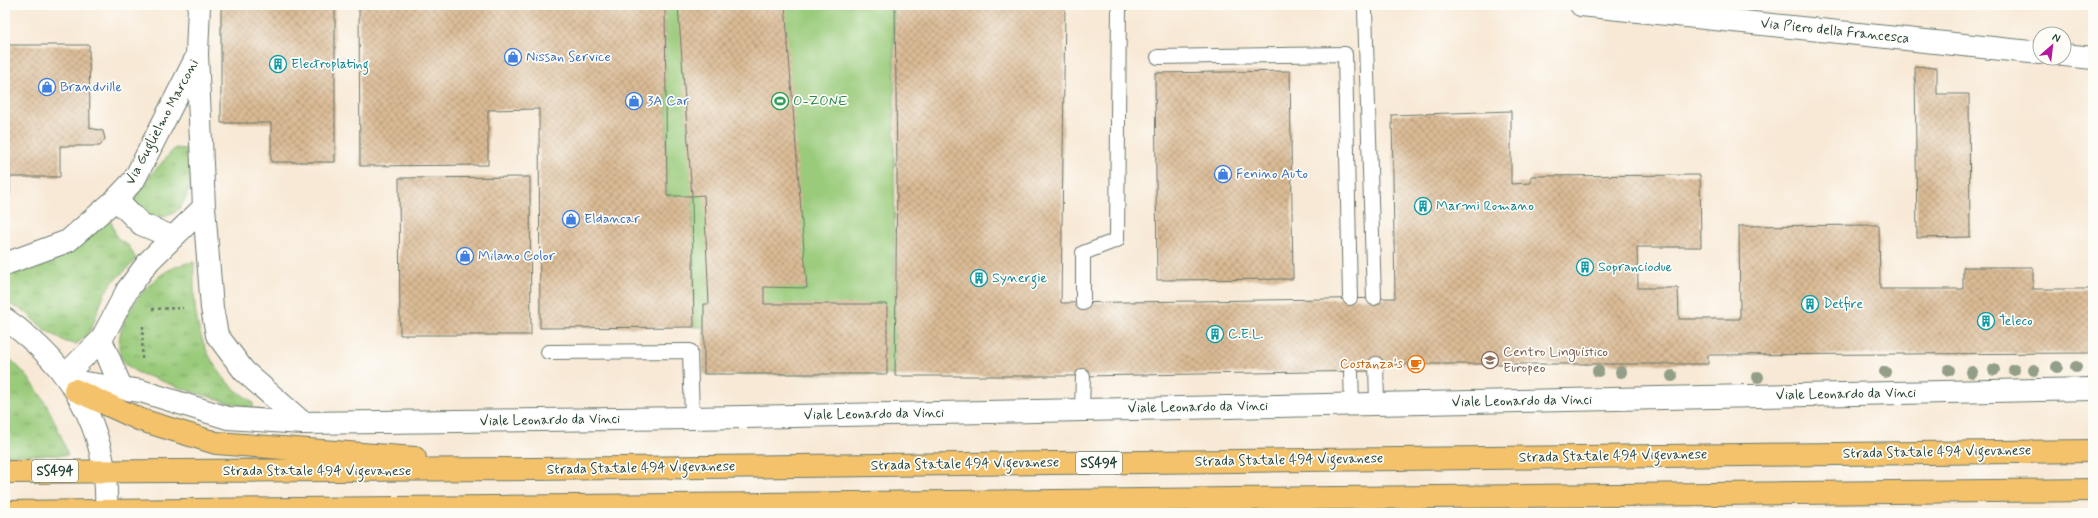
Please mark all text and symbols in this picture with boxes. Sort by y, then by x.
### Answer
street label: Via Piero della Francesca [1760,14,1910,48]
north arrow [2032,26,2072,66]
text: N [2050,30,2063,46]
shop icon: Nissan Service [503,47,523,67]
place label: Nissan Service [526,48,611,66]
building icon: Electroplating [268,54,288,74]
place label: Electroplating [291,55,369,75]
street label: Via Guglielmo Marconi [121,56,205,189]
shop icon: Brandville [37,77,57,97]
place label: Brandville [60,78,123,96]
shop icon: 3A Car [624,91,644,111]
sports icon: O-ZONE [770,91,790,111]
place label: 3A Car [647,92,689,110]
place label: O-ZONE [793,92,848,110]
shop icon: Fenino Auto [1213,164,1233,184]
place label: Fenino Auto [1236,165,1308,183]
building icon: Marmi Romano [1413,196,1433,216]
place label: Marmi Romano [1436,197,1534,215]
shop icon: Eldancar [561,209,581,229]
place label: Eldancar [584,210,640,228]
shop icon: Milano Color [455,246,475,266]
place label: Milano Color [478,247,555,265]
building icon: Sopranciodue [1575,257,1595,277]
place label: Sopranciodue [1598,258,1673,276]
building icon: Synergie [969,268,989,288]
place label: Synergie [992,269,1047,289]
building icon: Detfire [1800,294,1820,314]
place label: Detfire [1823,295,1863,313]
building icon: Teleco [1976,311,1996,331]
place label: Teleco [1999,312,2033,330]
building icon: C.E.L. [1205,324,1225,344]
place label: C.E.L. [1228,325,1264,343]
place label: Centro Linguistico Europeo [1503,343,1608,377]
school or university icon: Centro Linguistico Europeo [1480,350,1500,370]
cafe icon: Costanza's [1406,354,1426,374]
place label: Costanza's [1340,355,1403,373]
street label: Viale Leonardo da Vinci [1776,384,1916,404]
street label: Viale Leonardo da Vinci [1452,391,1592,411]
street label: Viale Leonardo da Vinci [1128,397,1268,417]
street label: Viale Leonardo da Vinci [804,404,944,424]
street label: Viale Leonardo da Vinci [480,410,620,430]
street label: Strada Statale 494 Vigevanese [1843,441,2031,465]
street label: Strada Statale 494 Vigevanese [1519,445,1707,469]
street label: Strada Statale 494 Vigevanese [1195,449,1383,473]
road number: SS494 [1076,452,1122,474]
street label: Strada Statale 494 Vigevanese [871,453,1059,477]
street label: Strada Statale 494 Vigevanese [547,457,735,481]
road number: SS494 [32,460,78,482]
street label: Strada Statale 494 Vigevanese [223,462,411,482]

